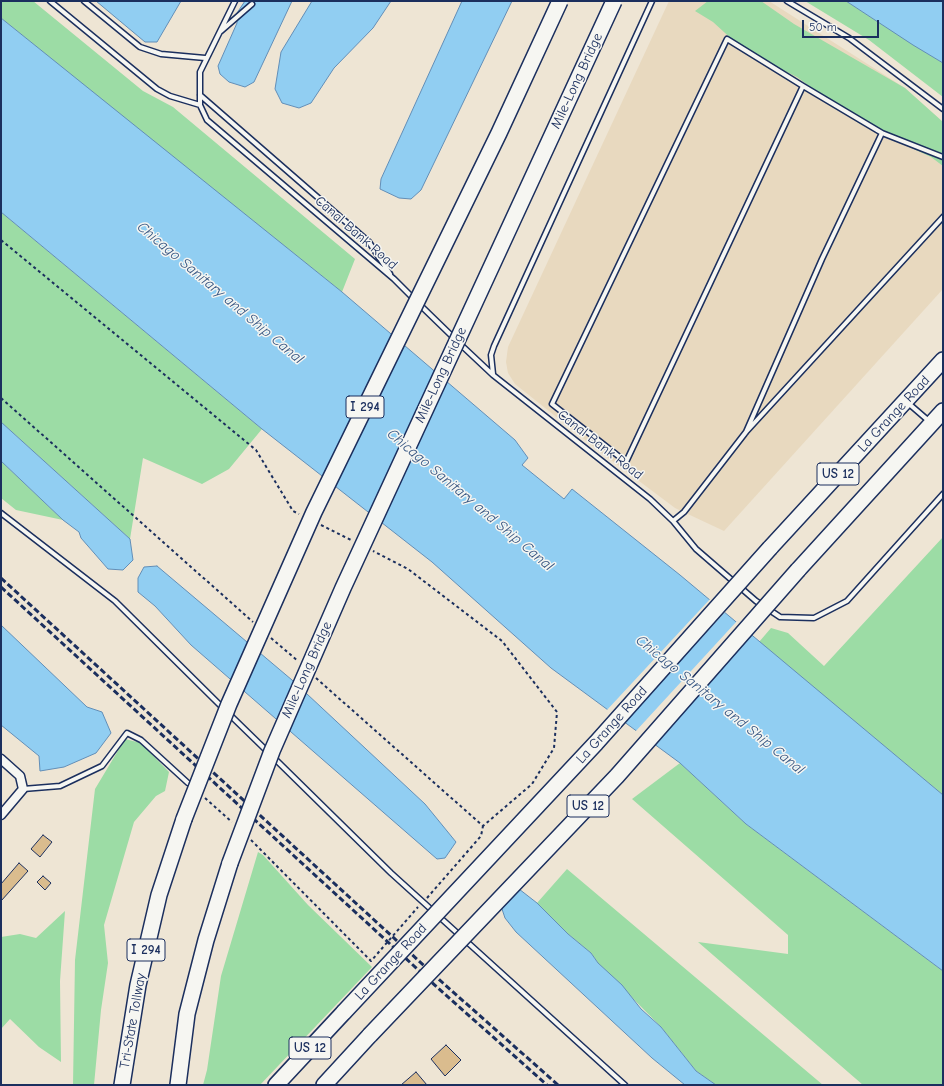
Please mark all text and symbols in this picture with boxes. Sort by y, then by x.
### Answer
scale bar [804,12,881,38]
text: 50 m [809,20,837,34]
street label: Mile-Long Bridge [547,30,607,132]
street label: Canal Bank Road [311,193,401,273]
water label: Chicago Sanitary and Ship Canal [133,218,307,368]
street label: Mile-Long Bridge [411,324,471,426]
street label: La Grange Road [854,372,934,456]
road number: I 294 [346,396,384,418]
street label: Canal Bank Road [554,406,646,484]
water label: Chicago Sanitary and Ship Canal [383,425,557,575]
road number: US 12 [817,463,859,485]
street label: Mile-Long Bridge [278,619,336,721]
water label: Chicago Sanitary and Ship Canal [632,631,808,779]
street label: La Grange Road [573,683,651,767]
road number: US 12 [567,795,609,817]
street label: La Grange Road [351,920,431,1004]
road number: I 294 [127,939,165,961]
street label: Tri-State Tollway [116,972,150,1070]
road number: US 12 [289,1037,331,1059]

